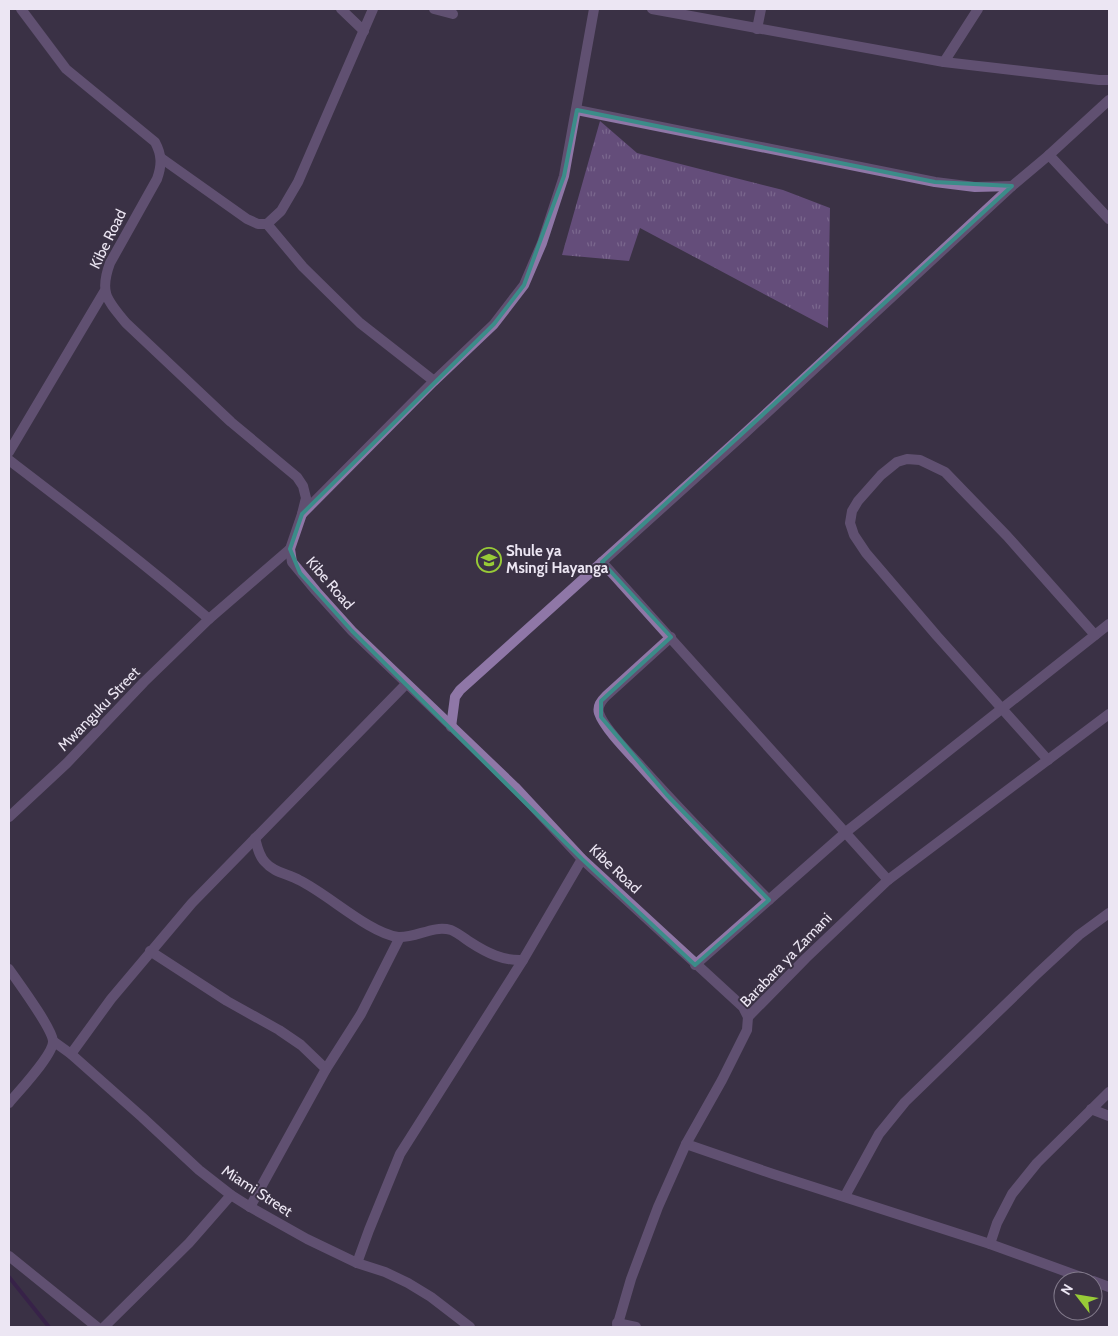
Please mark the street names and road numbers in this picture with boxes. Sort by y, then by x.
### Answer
street label: Kibe Road [86,206,130,272]
street label: Kibe Road [302,553,358,613]
street label: Mwanguku Street [54,663,144,755]
street label: Kibe Road [585,841,645,897]
street label: Barabara ya Zamani [736,909,836,1011]
street label: Miami Street [218,1161,296,1221]

